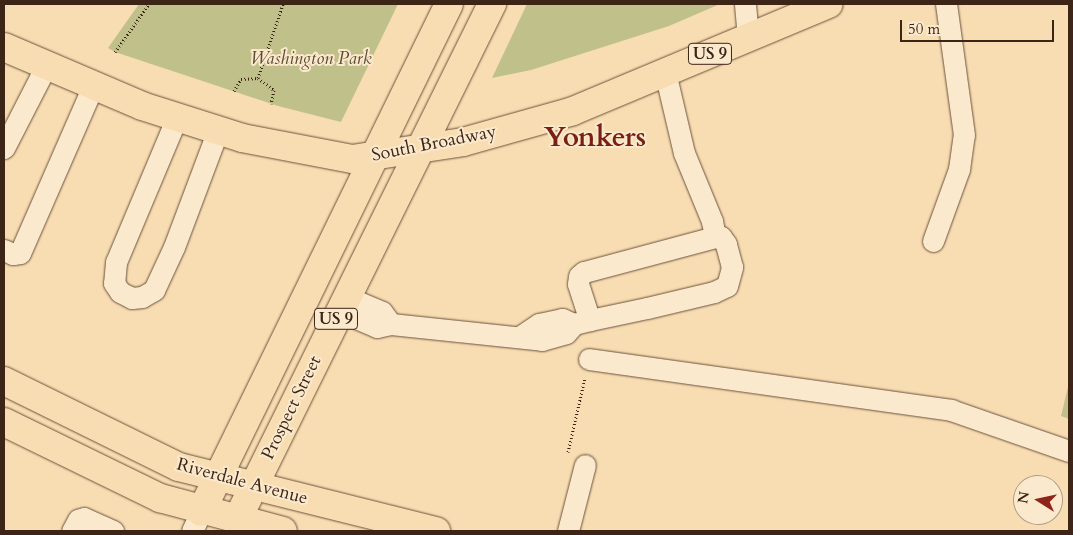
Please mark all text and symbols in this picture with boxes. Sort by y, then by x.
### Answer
scale bar [903,10,1057,42]
text: 50 m [908,19,940,39]
road number: US 9 [688,41,732,68]
park label: Washington Park [250,48,372,70]
district label: Yonkers [544,120,646,154]
street label: South Broadway [370,121,498,167]
road number: US 9 [314,306,358,332]
street label: Prospect Street [258,353,326,463]
street label: Riverdale Avenue [174,454,310,510]
north arrow [1013,475,1063,525]
text: N [1013,490,1034,505]

